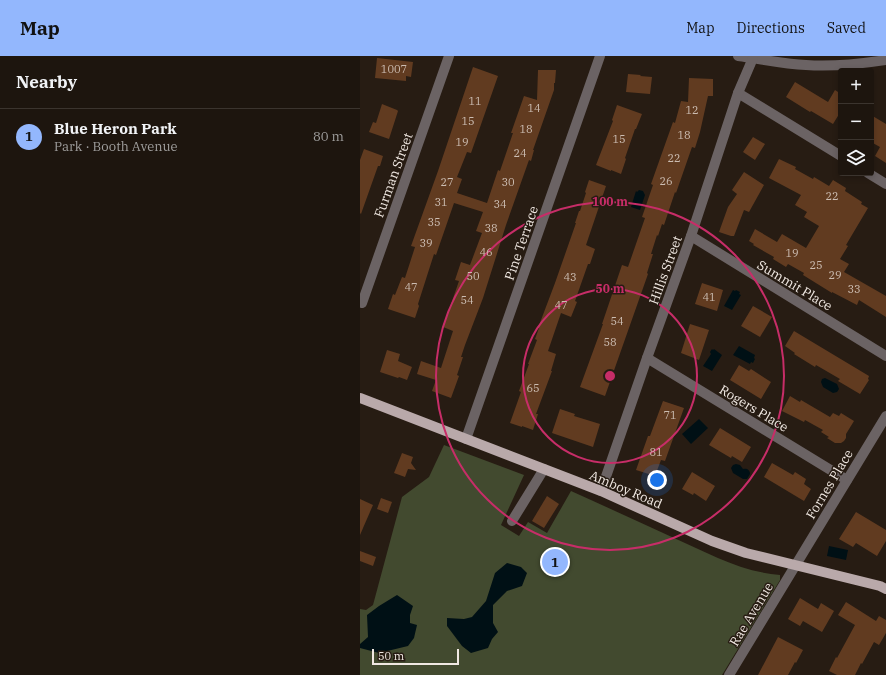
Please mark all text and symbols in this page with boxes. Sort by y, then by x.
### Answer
text: Map [20,16,60,40]
text: Map [686,19,715,37]
text: Directions [737,19,805,37]
text: Saved [827,19,866,37]
house number: 1007 [381,62,407,76]
map controls [838,68,874,176]
button: + [838,68,874,104]
text: Nearby [16,71,77,93]
house number: 11 [468,94,482,108]
house number: 14 [527,101,541,115]
house number: 12 [685,103,699,117]
button: − [838,104,874,140]
house number: 15 [461,114,475,128]
text: Blue Heron Park [54,119,177,138]
house number: 18 [519,122,533,136]
text: 1 [25,128,33,145]
text: 80 m [313,128,344,145]
house number: 18 [677,128,691,142]
street label: Furman Street [370,130,417,220]
house number: 15 [612,132,626,146]
house number: 19 [455,135,469,149]
text: Park · Booth Avenue [54,138,178,155]
button: layers [838,140,874,176]
house number: 24 [513,146,527,160]
house number: 22 [667,151,681,165]
house number: 26 [659,174,673,188]
house number: 27 [440,175,454,189]
house number: 30 [501,175,515,189]
house number: 22 [825,189,839,203]
text: 100 m [592,194,628,209]
house number: 31 [434,195,448,209]
house number: 34 [493,197,507,211]
street label: Pine Terrace [501,204,542,283]
house number: 35 [427,215,441,229]
house number: 38 [484,221,498,235]
street label: Hillis Street [645,233,686,307]
house number: 39 [419,236,433,250]
house number: 46 [479,245,493,259]
house number: 19 [785,246,799,260]
street label: Summit Place [754,256,836,315]
house number: 25 [809,258,823,272]
house number: 29 [828,268,842,282]
house number: 50 [466,269,480,283]
house number: 43 [563,270,577,284]
house number: 47 [404,280,418,294]
text: 50 m [596,281,625,296]
house number: 33 [847,282,861,296]
house number: 41 [702,290,716,304]
house number: 54 [460,293,474,307]
house number: 47 [554,298,568,312]
house number: 54 [610,314,624,328]
house number: 58 [603,335,617,349]
centre of rings [603,369,617,383]
house number: 65 [526,381,540,395]
street label: Rogers Place [716,381,791,436]
house number: 71 [663,408,677,422]
house number: 81 [649,445,663,459]
street label: Fornes Place [802,446,857,522]
street label: Amboy Road [587,467,665,512]
your location [647,470,667,490]
pin: 1 [542,547,568,577]
street label: Rae Avenue [726,579,777,649]
scale bar [372,647,459,666]
text: 50 m [378,649,404,663]

